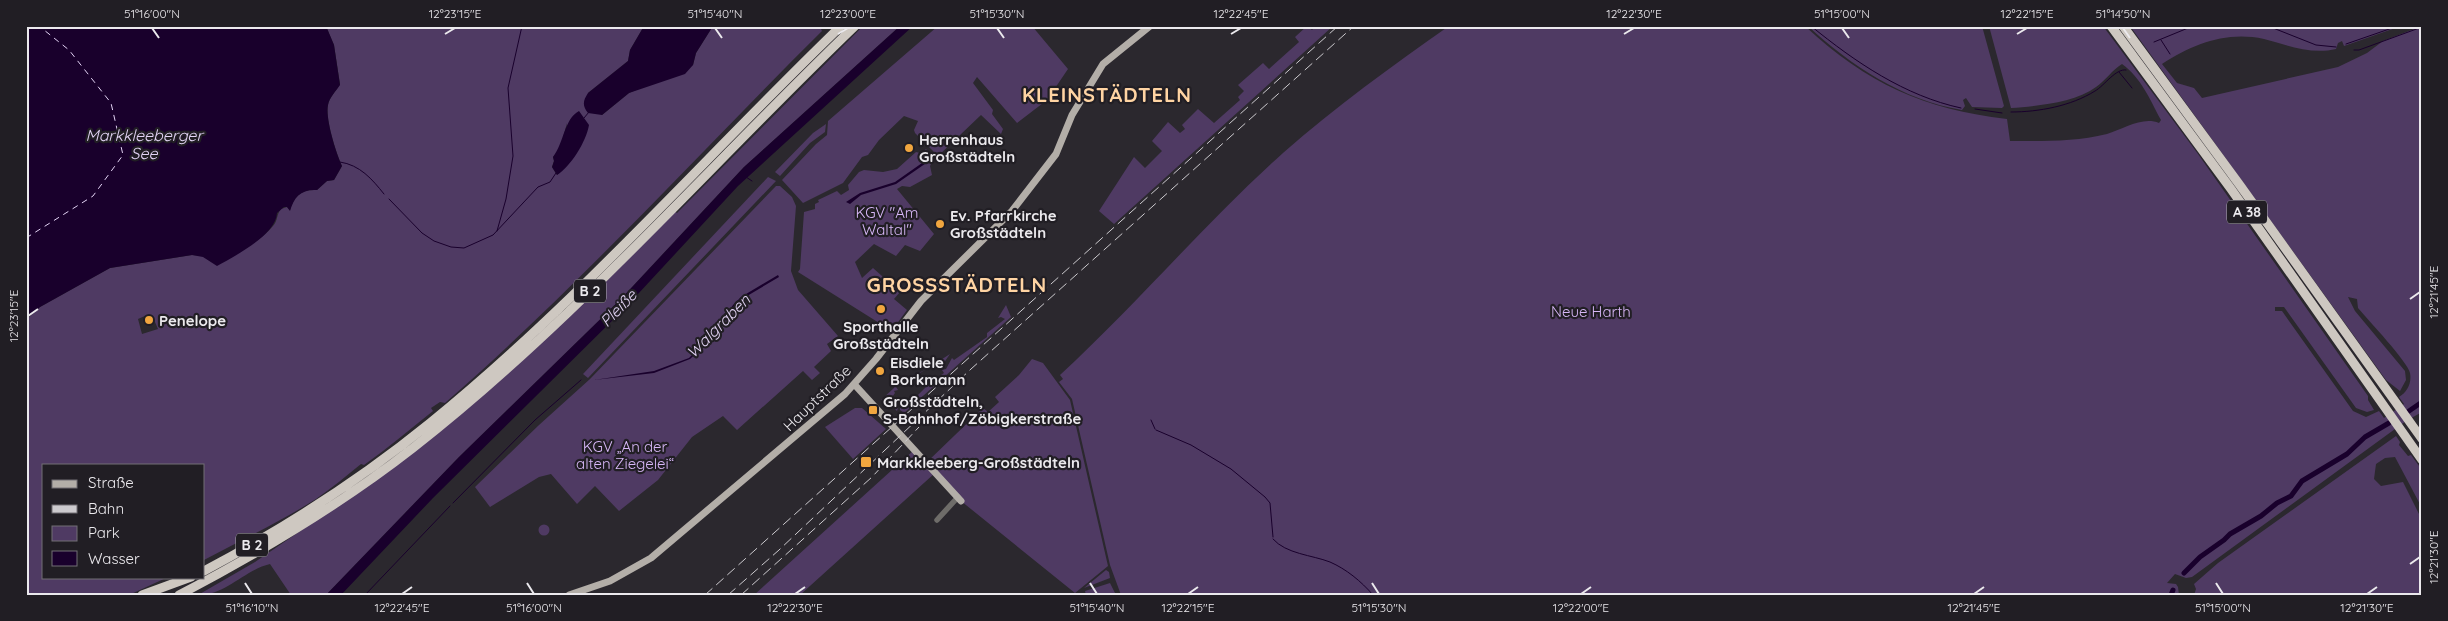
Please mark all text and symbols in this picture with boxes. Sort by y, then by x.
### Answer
text: 51°16'00"N [124,6,180,21]
text: 12°23'15"E [429,6,482,21]
text: 51°15'40"N [687,6,743,21]
text: 12°23'00"E [820,6,876,21]
text: 51°15'30"N [969,6,1025,21]
text: 12°22'45"E [1213,6,1269,21]
text: 12°22'30"E [1606,6,1662,21]
text: 51°15'00"N [1814,6,1870,21]
text: 12°22'15"E [2000,6,2054,21]
text: 51°14'50"N [2096,6,2150,21]
district label: KLEINSTÄDTELN [1022,82,1192,107]
water label: Markkleeberger See [85,125,204,163]
place label: Herrenhaus Großstädteln [919,130,1015,166]
marker: Herrenhaus Großstädteln [903,142,915,154]
road number: A 38 [2227,200,2267,223]
park label: KGV "Am Waltal" [855,203,919,239]
place label: Ev. Pfarrkirche Großstädteln [950,206,1057,242]
marker: Ev. Pfarrkirche Großstädteln [934,218,946,230]
text: 12°21'45"E [2426,265,2441,318]
district label: GROSSSTÄDTELN [867,272,1047,297]
road number: B 2 [574,280,606,302]
water label: Pleiße [595,284,641,331]
text: 12°23'15"E [6,289,21,342]
water label: Walgraben [682,289,755,362]
park label: Neue Harth [1551,302,1631,321]
marker: Sporthalle Großstädteln [875,303,887,315]
place label: Penelope [159,311,226,330]
marker: Penelope [143,314,155,326]
place label: Sporthalle Großstädteln [833,317,929,353]
place label: Eisdiele Borkmann [890,353,965,389]
street label: Hauptstraße [779,361,855,435]
marker: Eisdiele Borkmann [874,365,886,377]
place label: Großstädteln, S-Bahnhof/Zöbigkerstraße [883,392,1081,428]
marker: Großstädteln, S-Bahnhof/Zöbigkerstraße [867,404,879,416]
park label: KGV „An der alten Ziegelei“ [576,437,674,473]
place label: Markkleeberg-Großstädteln [877,453,1080,472]
marker: Markkleeberg-Großstädteln [859,455,873,469]
legend [42,464,205,578]
text: Straße [88,473,134,492]
text: Bahn [88,499,124,518]
text: Park [88,523,120,542]
text: 12°21'30"E [2426,530,2441,584]
road number: B 2 [236,534,268,556]
text: Wasser [88,549,140,568]
text: 51°16'10"N [225,600,279,615]
text: 12°22'45"E [374,600,430,615]
text: 51°16'00"N [506,600,562,615]
text: 12°22'30"E [767,600,823,615]
text: 51°15'40"N [1069,600,1125,615]
text: 12°22'15"E [1161,600,1215,615]
text: 51°15'30"N [1351,600,1407,615]
text: 12°22'00"E [1553,600,1609,615]
text: 12°21'45"E [1948,600,2001,615]
text: 51°15'00"N [2195,600,2251,615]
text: 12°21'30"E [2340,600,2394,615]

